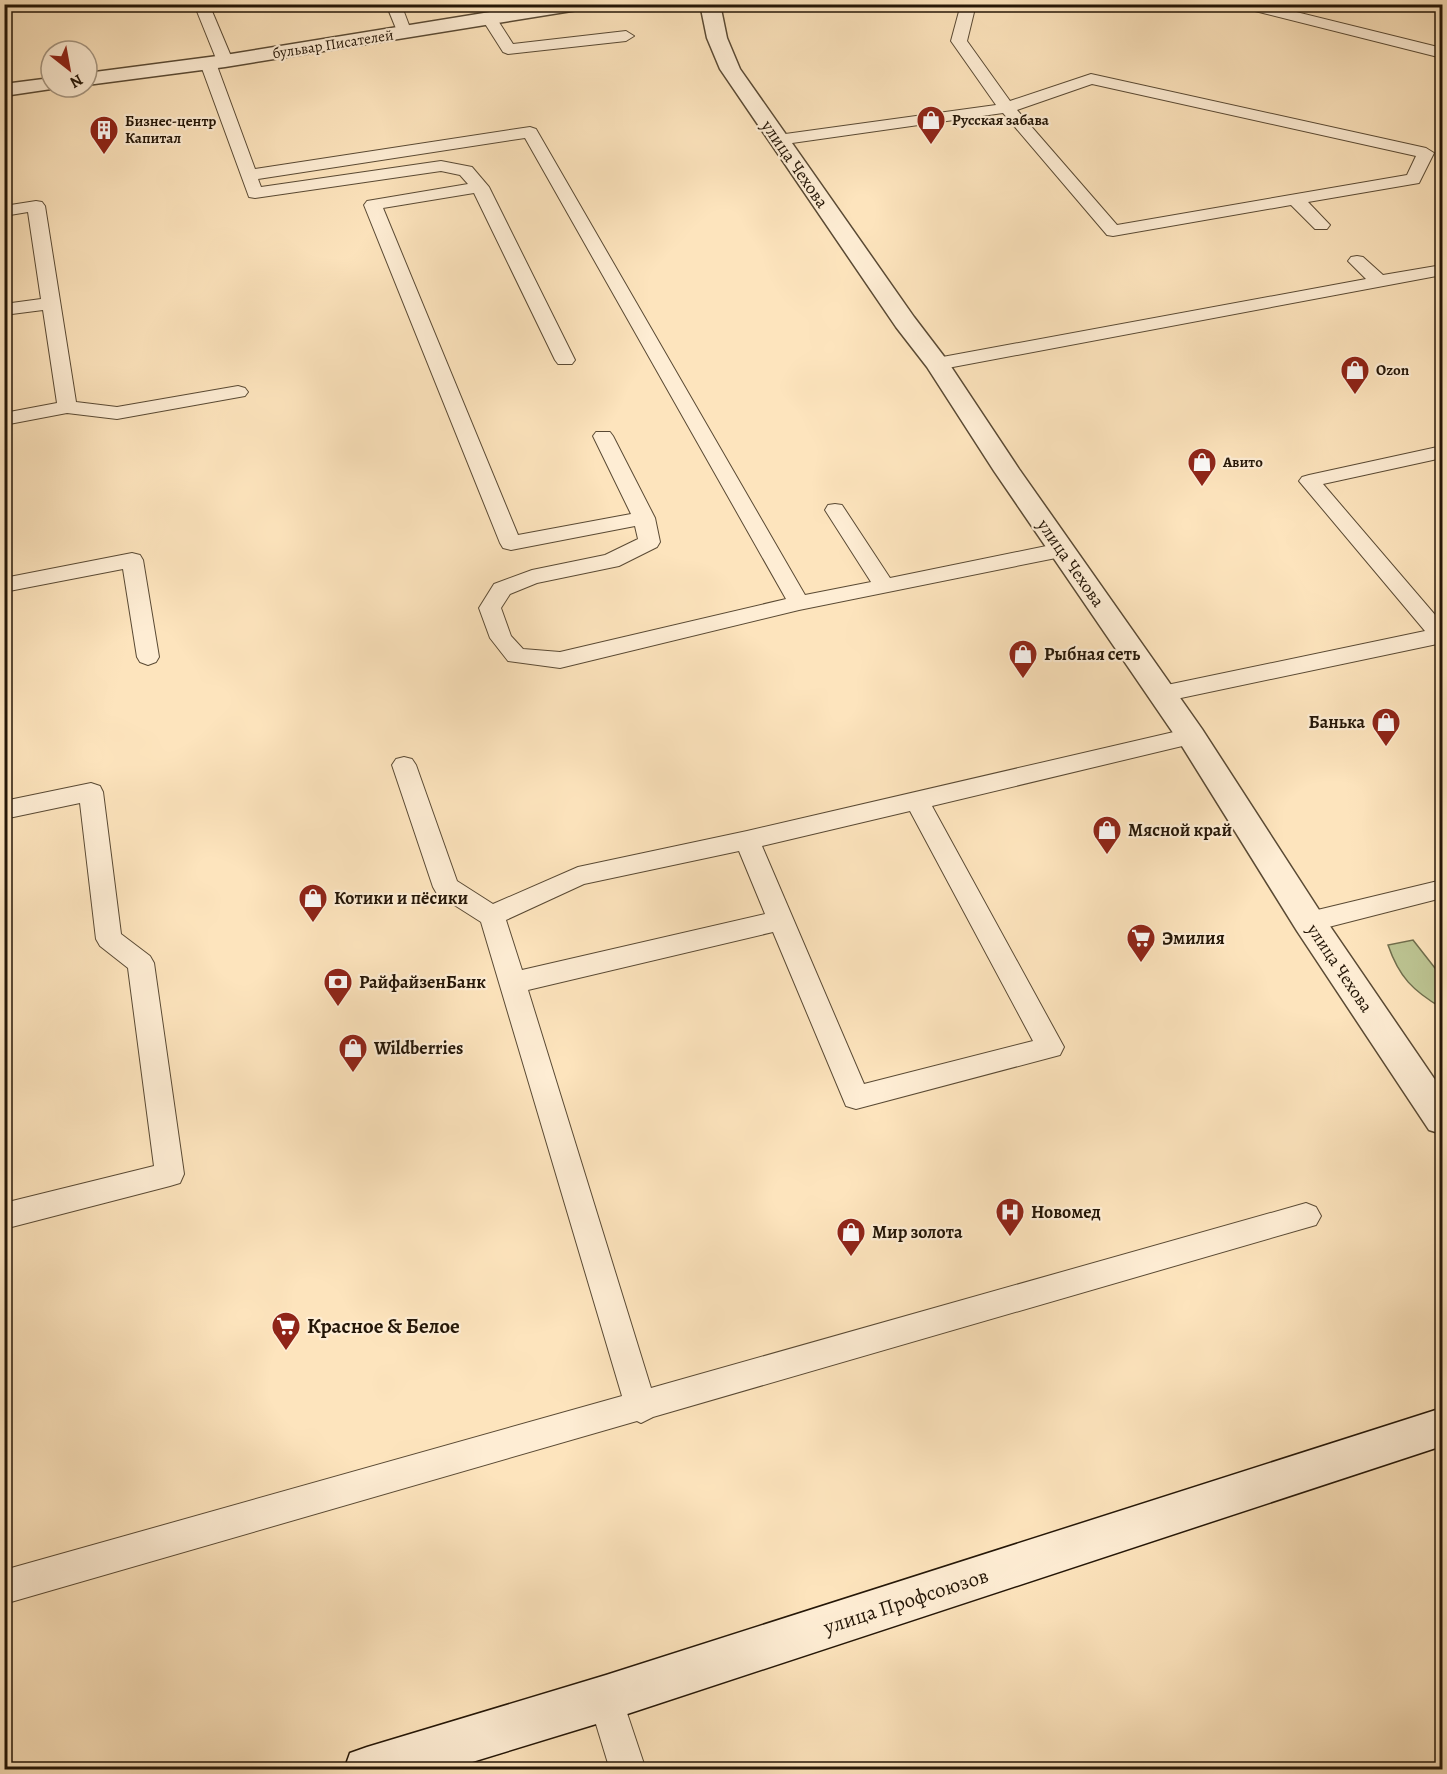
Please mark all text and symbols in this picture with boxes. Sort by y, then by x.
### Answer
street label: бульвар Писателей [271,25,395,63]
north arrow [39,39,99,99]
text: N [65,69,87,94]
shop icon: Русская забава [915,104,947,146]
place label: Русская забава [952,110,1050,130]
place label: Бизнес-центр Капитал [125,111,216,148]
building icon: Бизнес-центр Капитал [88,114,120,156]
street label: улица Чехова [755,114,835,213]
shop icon: Ozon [1339,354,1371,396]
place label: Ozon [1376,360,1410,380]
shop icon: Авито [1186,446,1218,488]
place label: Авито [1222,452,1263,472]
street label: улица Чехова [1031,513,1111,612]
shop icon: Рыбная сеть [1007,638,1039,680]
place label: Рыбная сеть [1044,642,1141,666]
shop icon: Банька [1370,706,1402,748]
place label: Банька [1308,710,1365,734]
shop icon: Мясной край [1091,814,1123,856]
place label: Мясной край [1128,818,1232,842]
shop icon: Котики и пёсики [297,882,329,924]
place label: Котики и пёсики [334,886,469,910]
street label: улица Чехова [1301,918,1379,1018]
supermarket icon: Эмилия [1125,922,1157,964]
place label: Эмилия [1162,926,1225,950]
bank icon: РайфайзенБанк [322,966,354,1008]
place label: РайфайзенБанк [359,970,486,994]
shop icon: Wildberries [337,1032,369,1074]
place label: Wildberries [373,1036,463,1060]
hospital icon: Новомед [994,1196,1026,1238]
place label: Новомед [1031,1200,1101,1224]
shop icon: Мир золота [835,1216,867,1258]
place label: Мир золота [872,1220,963,1244]
supermarket icon: Красное & Белое [270,1310,302,1352]
place label: Красное & Белое [307,1312,460,1340]
street label: улица Профсоюзов [819,1561,992,1641]

